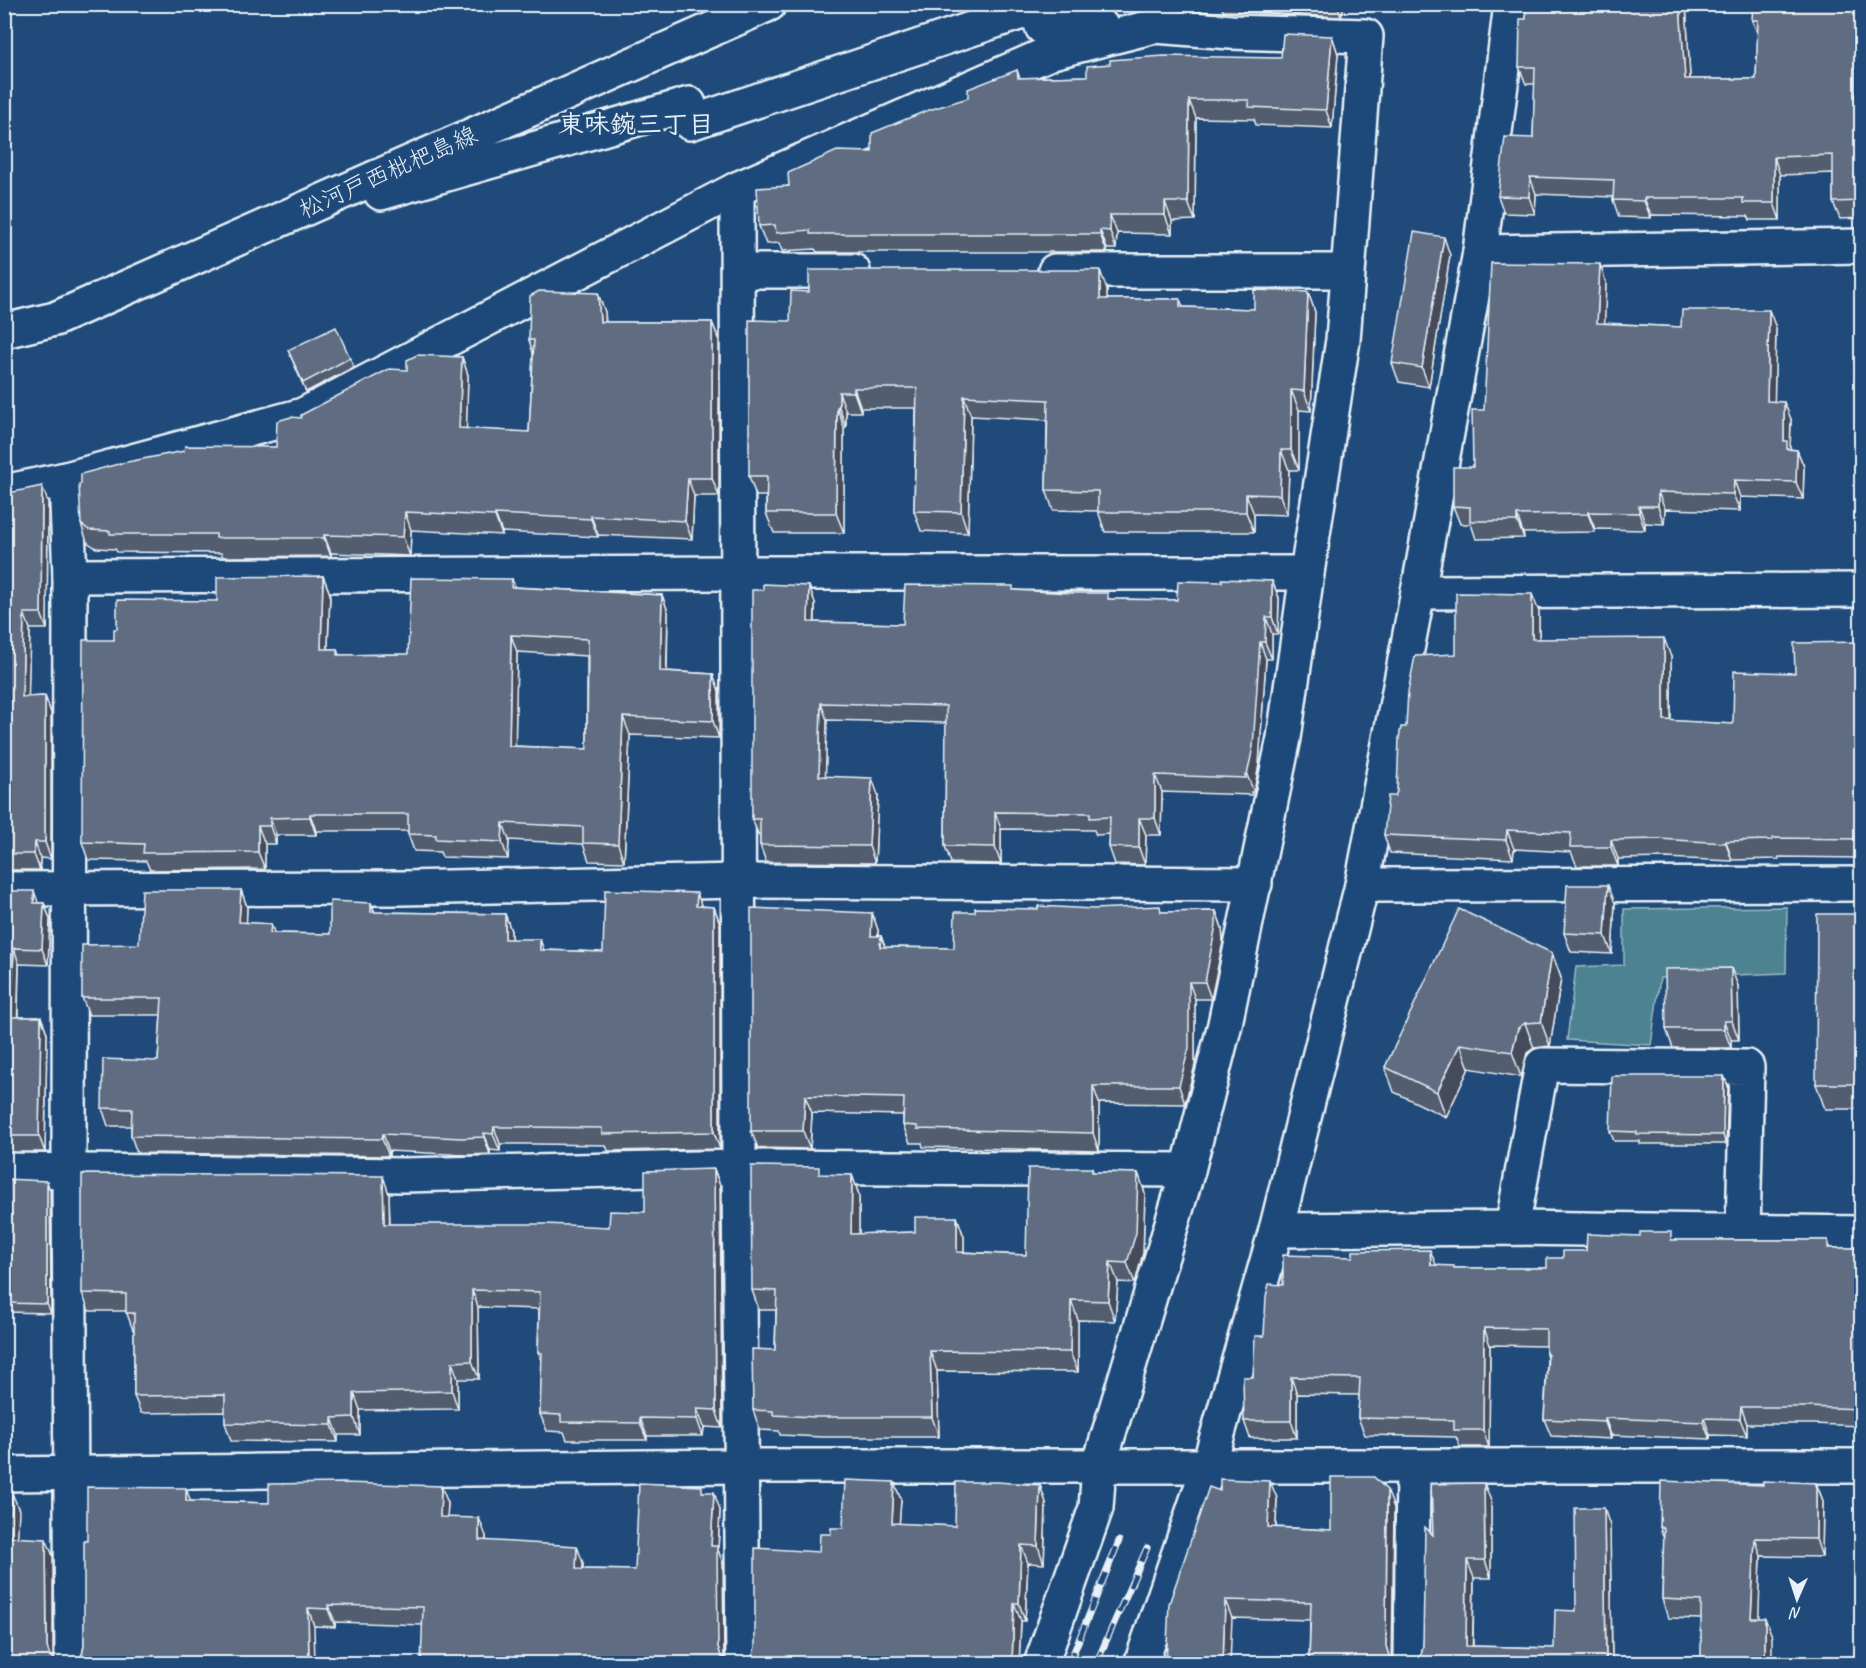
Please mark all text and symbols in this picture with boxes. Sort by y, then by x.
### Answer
district label: 東味鋺三丁目 [558,108,714,141]
street label: 松河戸西枇杷島線 [294,119,482,225]
north arrow [1767,1569,1827,1629]
text: N [1788,1603,1802,1623]

